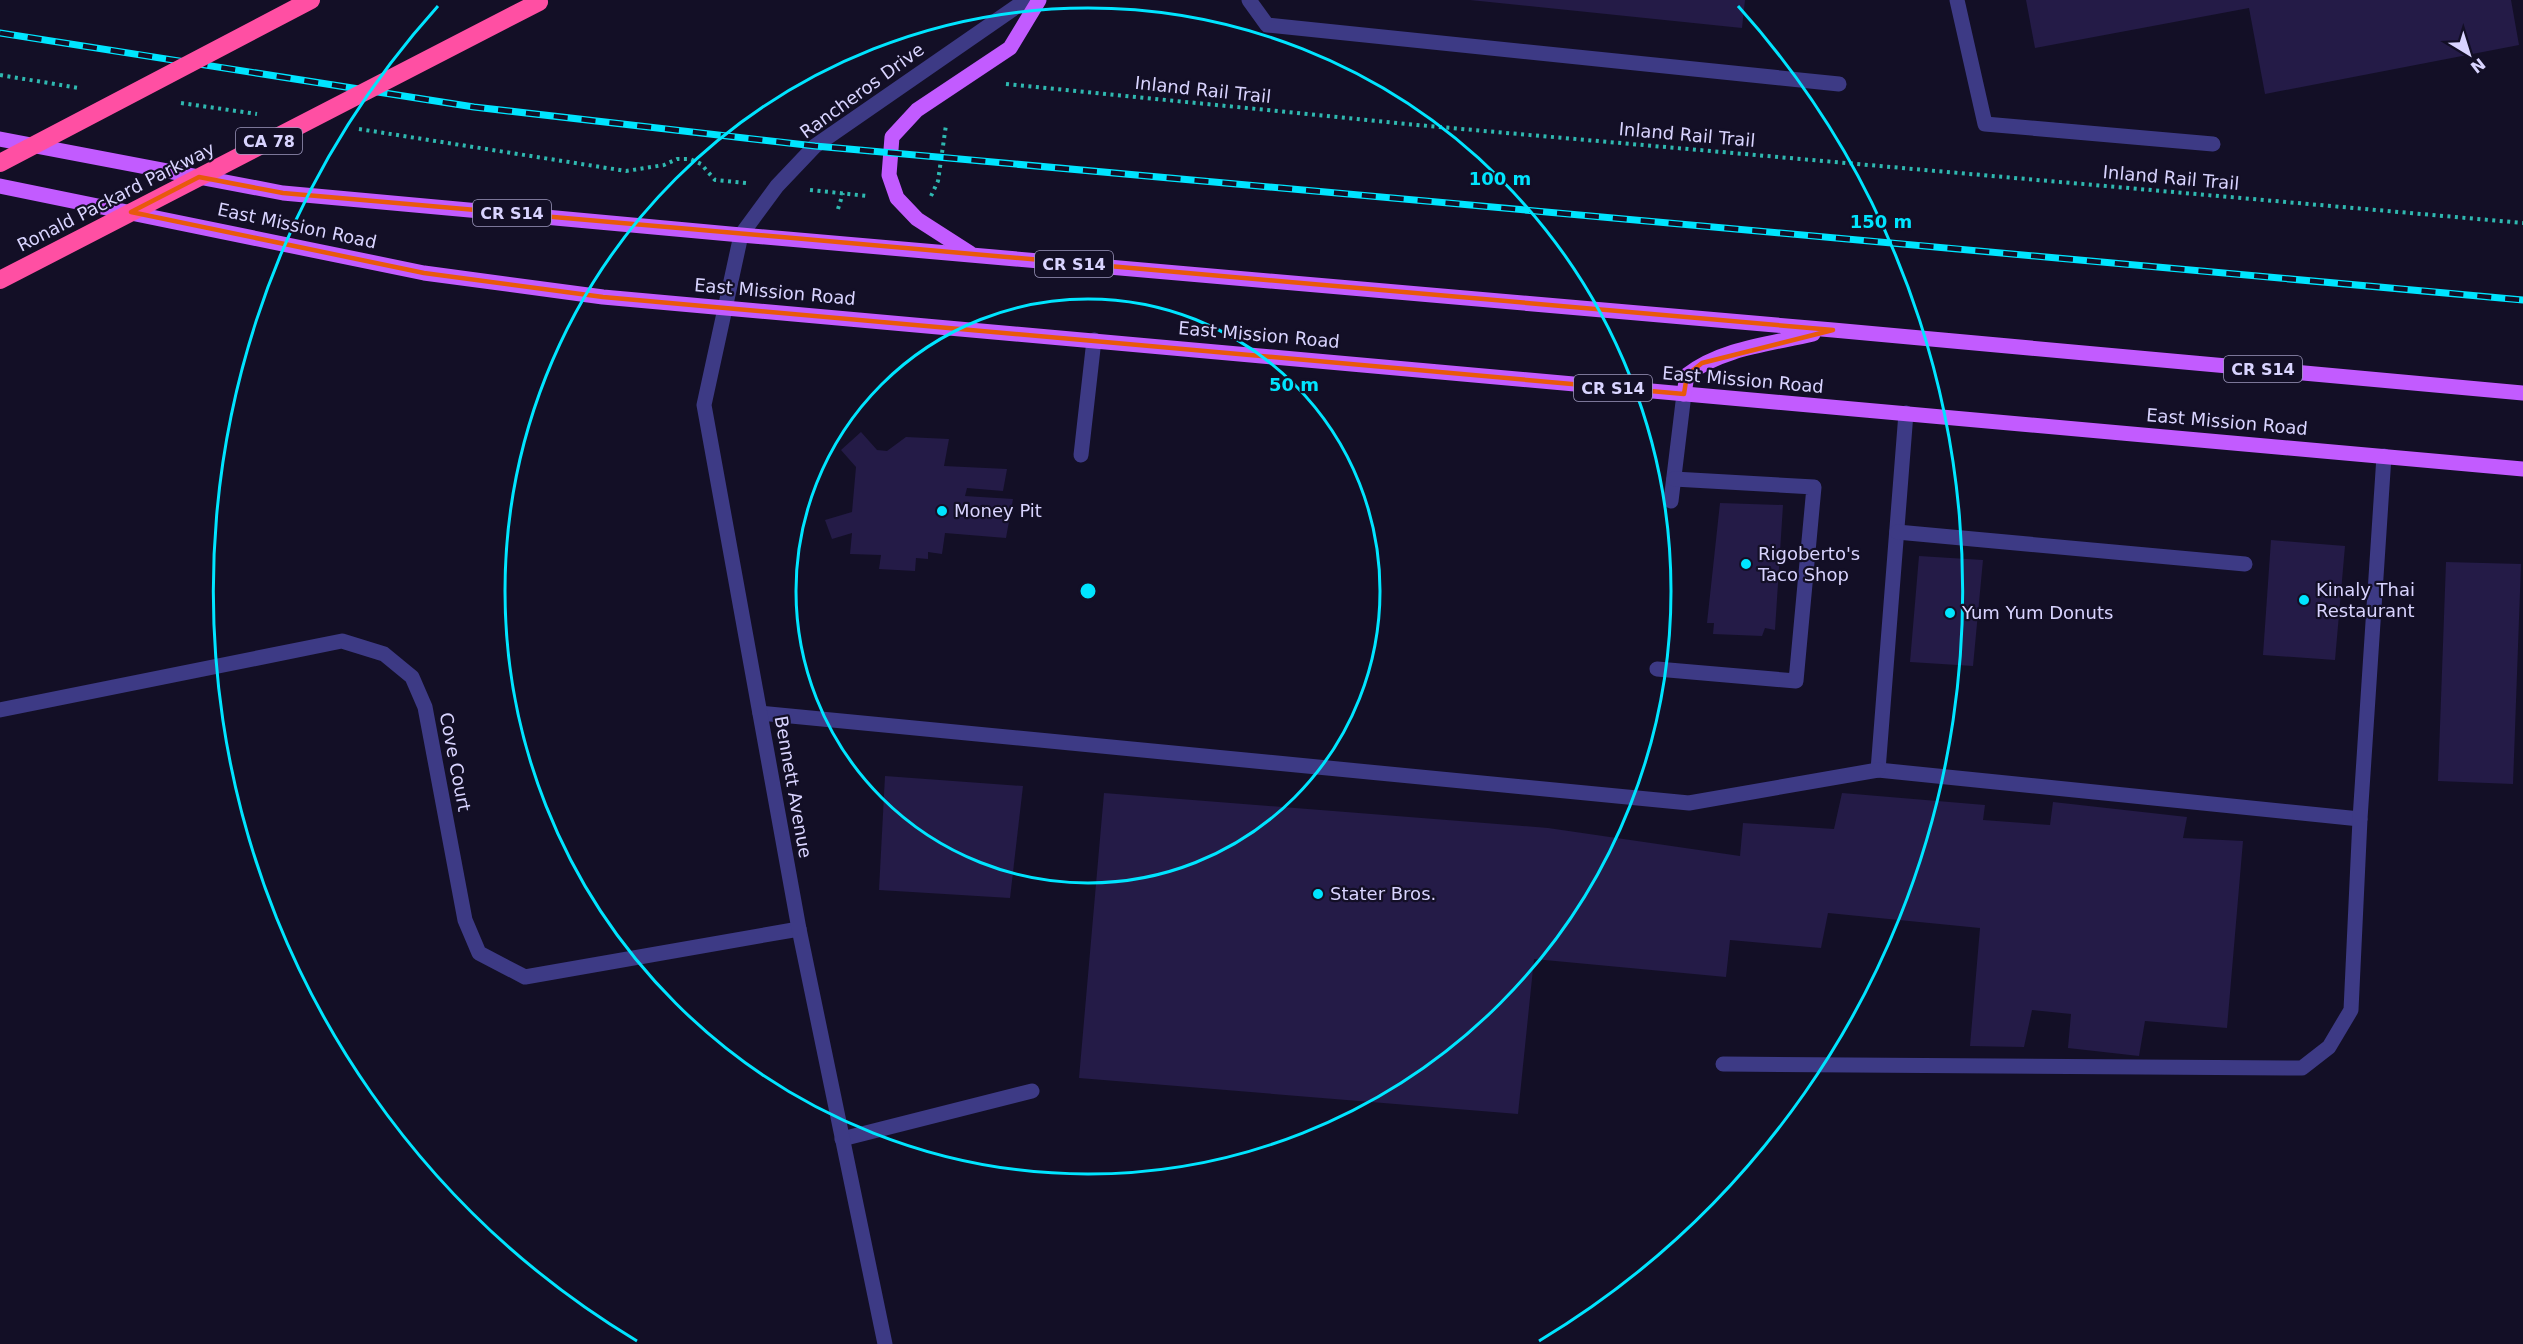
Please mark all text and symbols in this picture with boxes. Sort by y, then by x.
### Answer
north arrow [2439,24,2499,84]
street label: Rancheros Drive [796,39,928,143]
text: N [2467,54,2489,77]
street label: Inland Rail Trail [1134,72,1272,107]
street label: Inland Rail Trail [1618,118,1756,151]
road number: CA 78 [236,128,302,154]
street label: Ronald Packard Parkway [13,137,218,256]
street label: Inland Rail Trail [2102,161,2240,194]
text: 100 m [1469,168,1531,189]
street label: East Mission Road [216,198,379,253]
road number: CR S14 [473,200,551,226]
text: 150 m [1850,211,1912,232]
road number: CR S14 [1035,251,1113,277]
street label: East Mission Road [693,274,857,309]
street label: East Mission Road [1177,317,1341,352]
road number: CR S14 [2224,356,2302,382]
street label: East Mission Road [1661,362,1825,397]
text: 50 m [1269,374,1319,395]
road number: CR S14 [1574,375,1652,401]
street label: East Mission Road [2145,404,2309,439]
place label: Money Pit [954,500,1042,521]
marker: Money Pit [935,504,949,518]
place label: Rigoberto's Taco Shop [1757,543,1860,585]
marker: Rigoberto's Taco Shop [1739,557,1753,571]
place label: Kinaly Thai Restaurant [2316,579,2415,621]
centre of rings [1078,581,1098,601]
marker: Kinaly Thai Restaurant [2297,593,2311,607]
place label: Yum Yum Donuts [1961,602,2113,623]
marker: Yum Yum Donuts [1943,606,1957,620]
street label: Cove Court [436,711,475,813]
street label: Bennett Avenue [771,714,816,860]
place label: Stater Bros. [1330,883,1436,904]
marker: Stater Bros. [1311,887,1325,901]

